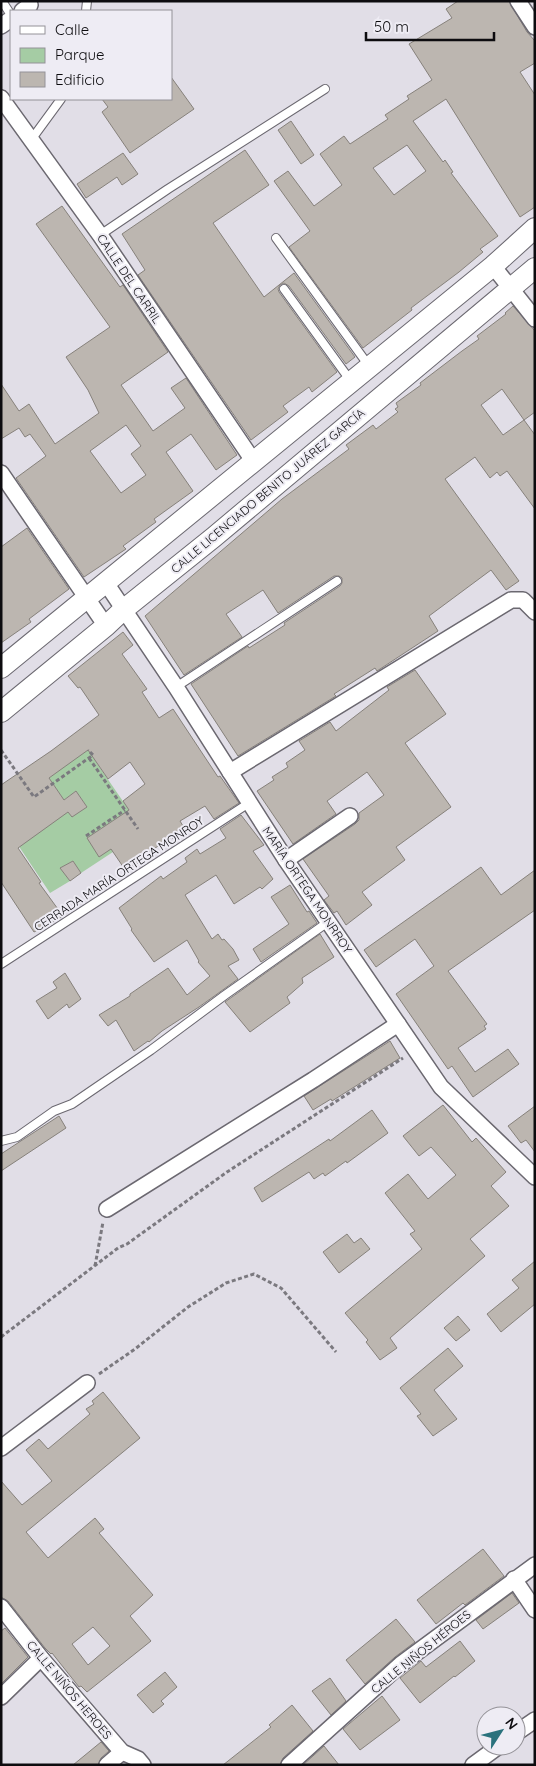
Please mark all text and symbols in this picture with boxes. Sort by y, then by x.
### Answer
legend [10,10,172,100]
scale bar [366,10,494,42]
text: 50 m [374,17,409,36]
text: Calle [55,20,89,39]
text: Parque [55,45,105,64]
text: Edificio [55,70,104,89]
street label: CALLE DEL CARRIL [94,231,165,327]
street label: CALLE LICENCIADO BENITO JUÁREZ GARCÍA [168,405,368,576]
street label: CERRADA MARÍA ORTEGA MONROY [31,813,207,934]
street label: MARÍA ORTEGA MONRROY [259,823,356,956]
street label: CALLE NIÑOS HÉROES [368,1607,474,1697]
street label: CALLE NIÑOS HEROES [24,1637,115,1742]
north arrow [476,1706,526,1756]
text: N [501,1714,522,1733]

